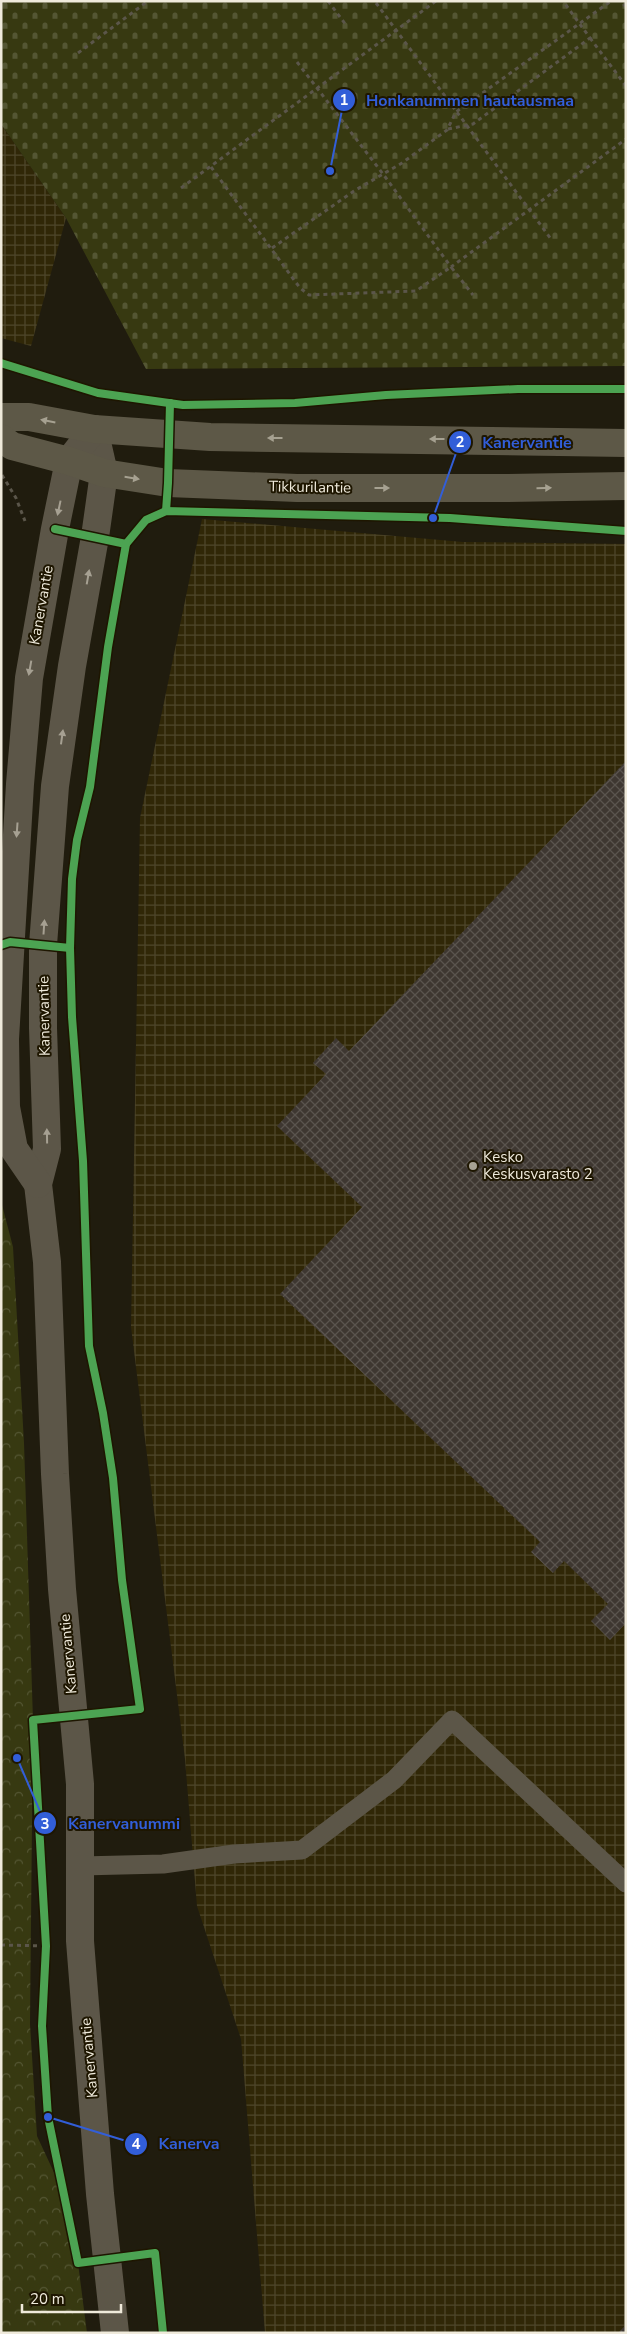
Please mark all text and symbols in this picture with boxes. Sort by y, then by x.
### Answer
callout: Honkanummen hautausmaa [331,84,584,115]
text: 1 [339,90,349,110]
text: Honkanummen hautausmaa [366,90,574,112]
one-way arrow [39,416,55,424]
callout: Kanervantie [447,426,581,457]
text: 2 [455,432,465,452]
text: Kanervantie [482,432,572,454]
one-way arrow [266,434,282,442]
one-way arrow [429,435,445,443]
one-way arrow [125,474,141,482]
street label: Tikkurilantie [269,476,351,498]
one-way arrow [374,484,390,492]
one-way arrow [537,484,553,492]
one-way arrow [55,501,63,516]
street label: Kanervantie [24,564,58,646]
one-way arrow [84,569,92,585]
one-way arrow [26,661,34,677]
one-way arrow [58,729,66,745]
one-way arrow [13,822,21,838]
one-way arrow [41,918,49,934]
street label: Kanervantie [33,976,55,1056]
one-way arrow [43,1128,51,1144]
place label: Kesko Keskusvarasto 2 [483,1147,593,1184]
marker: Kesko Keskusvarasto 2 [467,1160,479,1172]
street label: Kanervantie [55,1613,81,1695]
callout: Kanervanummi [33,1808,190,1839]
text: Kanervanummi [68,1813,180,1835]
text: 3 [40,1814,50,1834]
street label: Kanervantie [76,2017,102,2099]
callout: Kanerva [123,2128,229,2159]
text: Kanerva [158,2133,220,2155]
text: 4 [131,2134,141,2154]
scale bar [22,2282,121,2314]
text: 20 m [30,2289,65,2309]

